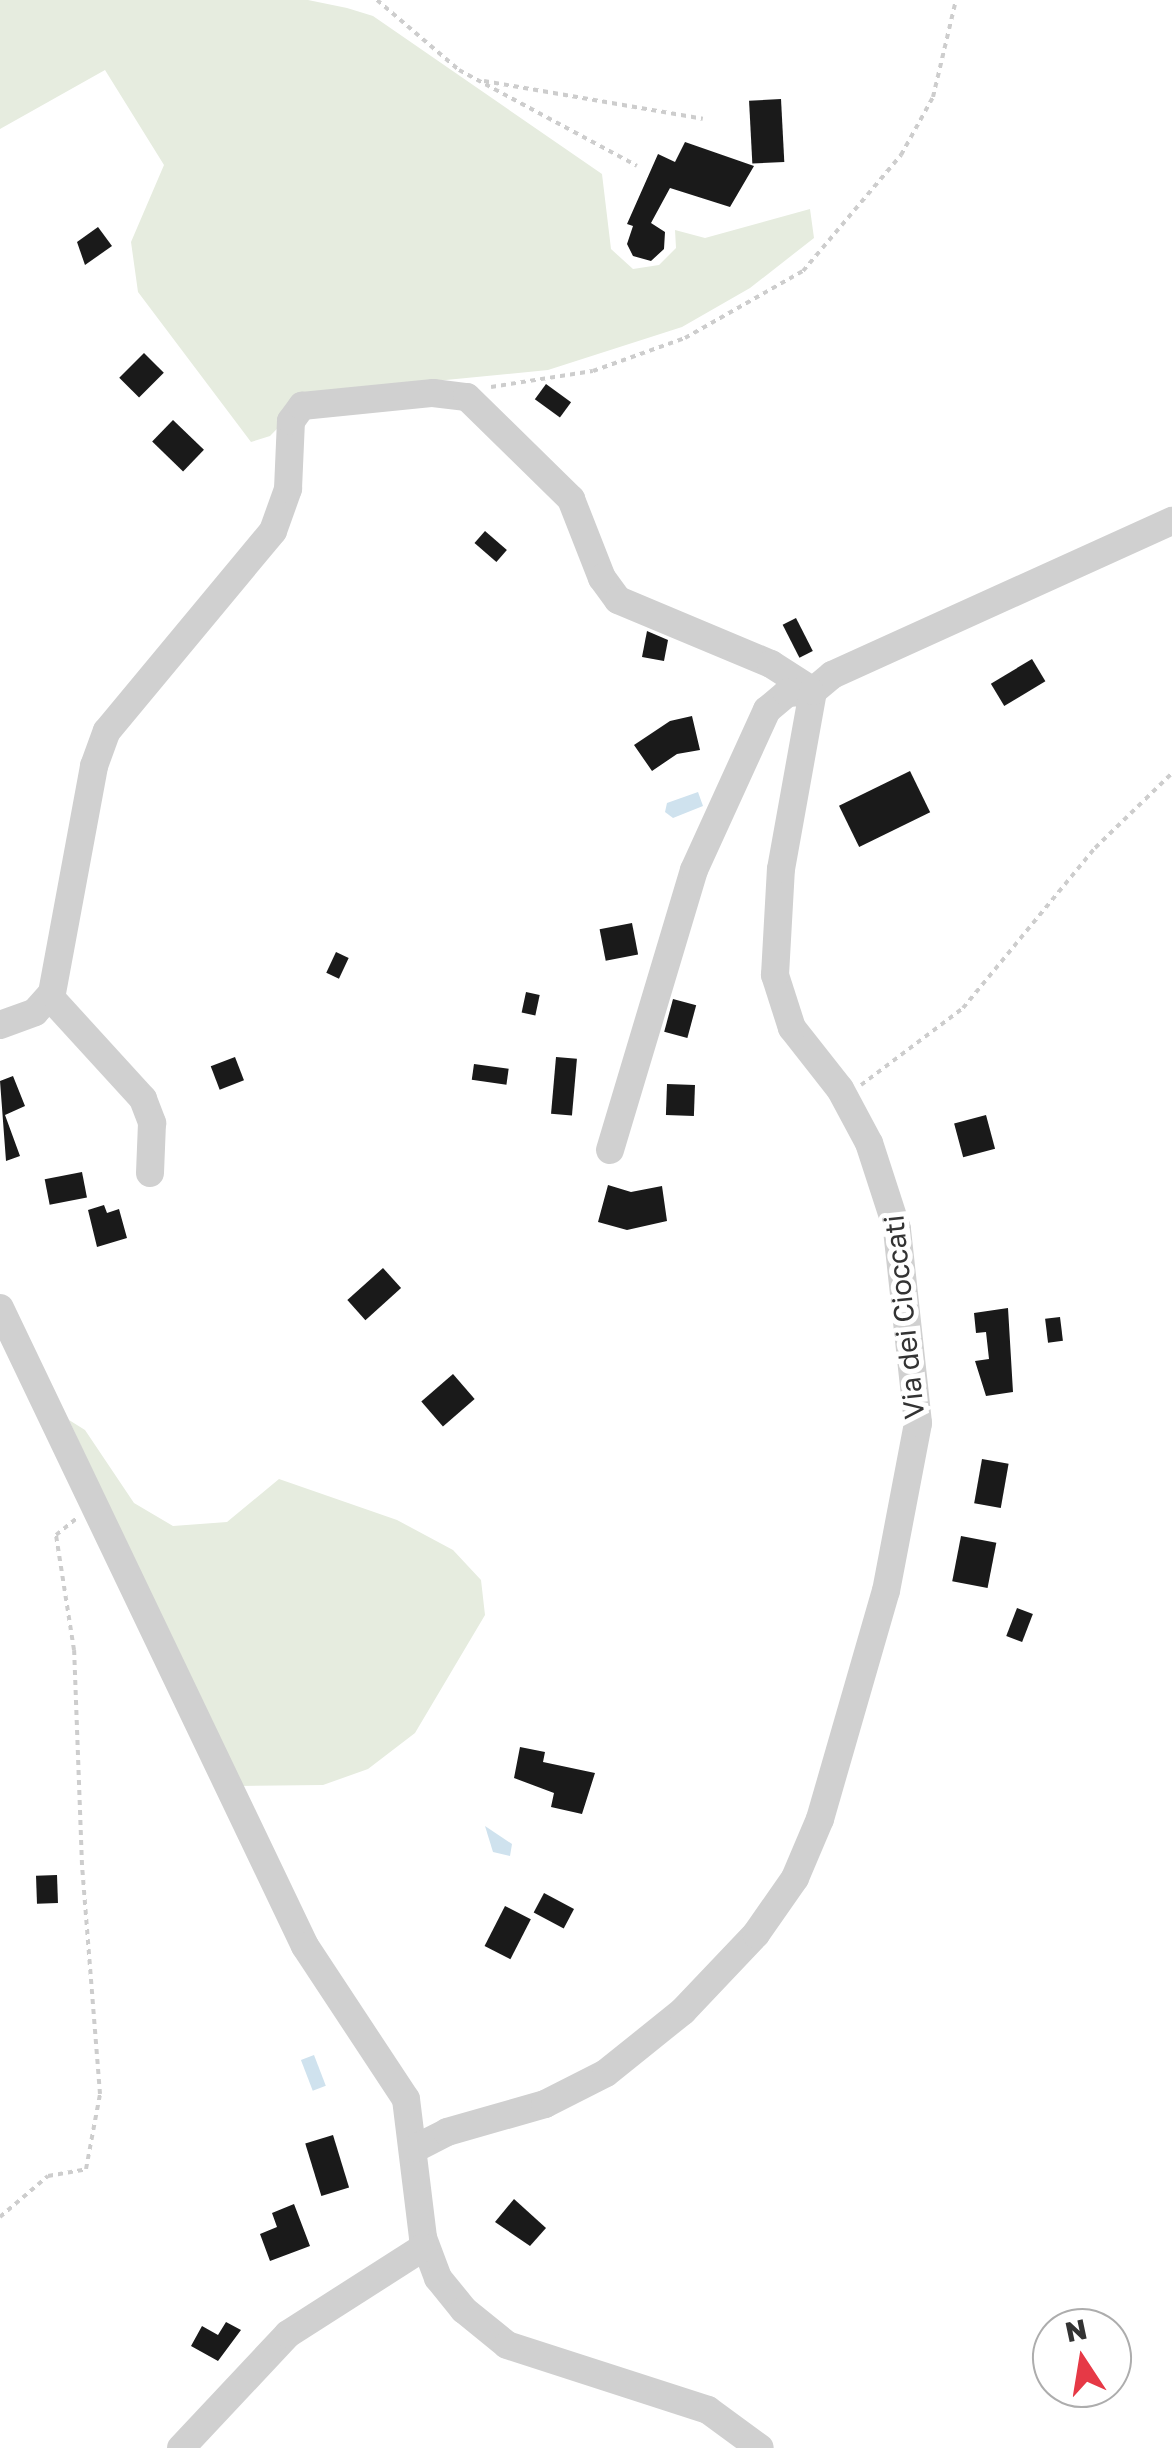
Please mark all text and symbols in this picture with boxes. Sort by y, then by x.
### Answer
street label: Via dei Cioccati [877,1213,931,1421]
north arrow [1032,2308,1132,2408]
text: N [1062,2312,1090,2348]

